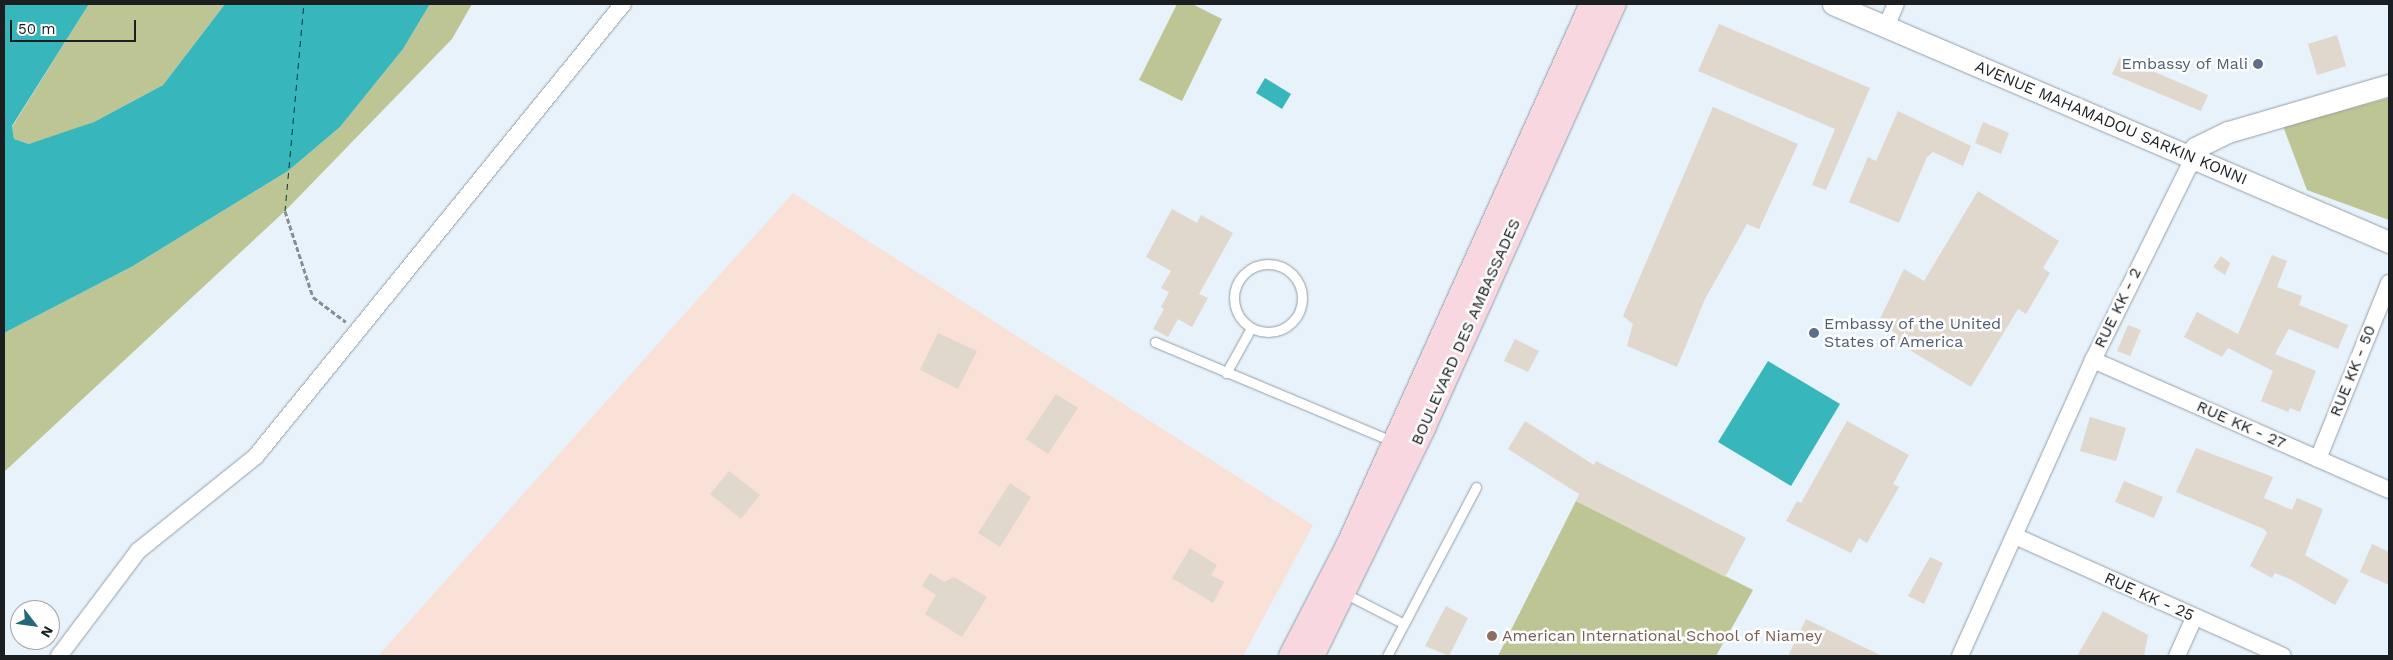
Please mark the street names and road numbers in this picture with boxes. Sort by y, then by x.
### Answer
street label: AVENUE MAHAMADOU SARKIN KONNI [1972,57,2250,189]
street label: BOULEVARD DES AMBASSADES [1407,216,1525,448]
street label: RUE KK - 2 [2090,265,2146,351]
street label: RUE KK - 50 [2326,322,2380,420]
street label: RUE KK - 27 [2193,397,2289,453]
street label: RUE KK - 25 [2101,569,2197,625]

